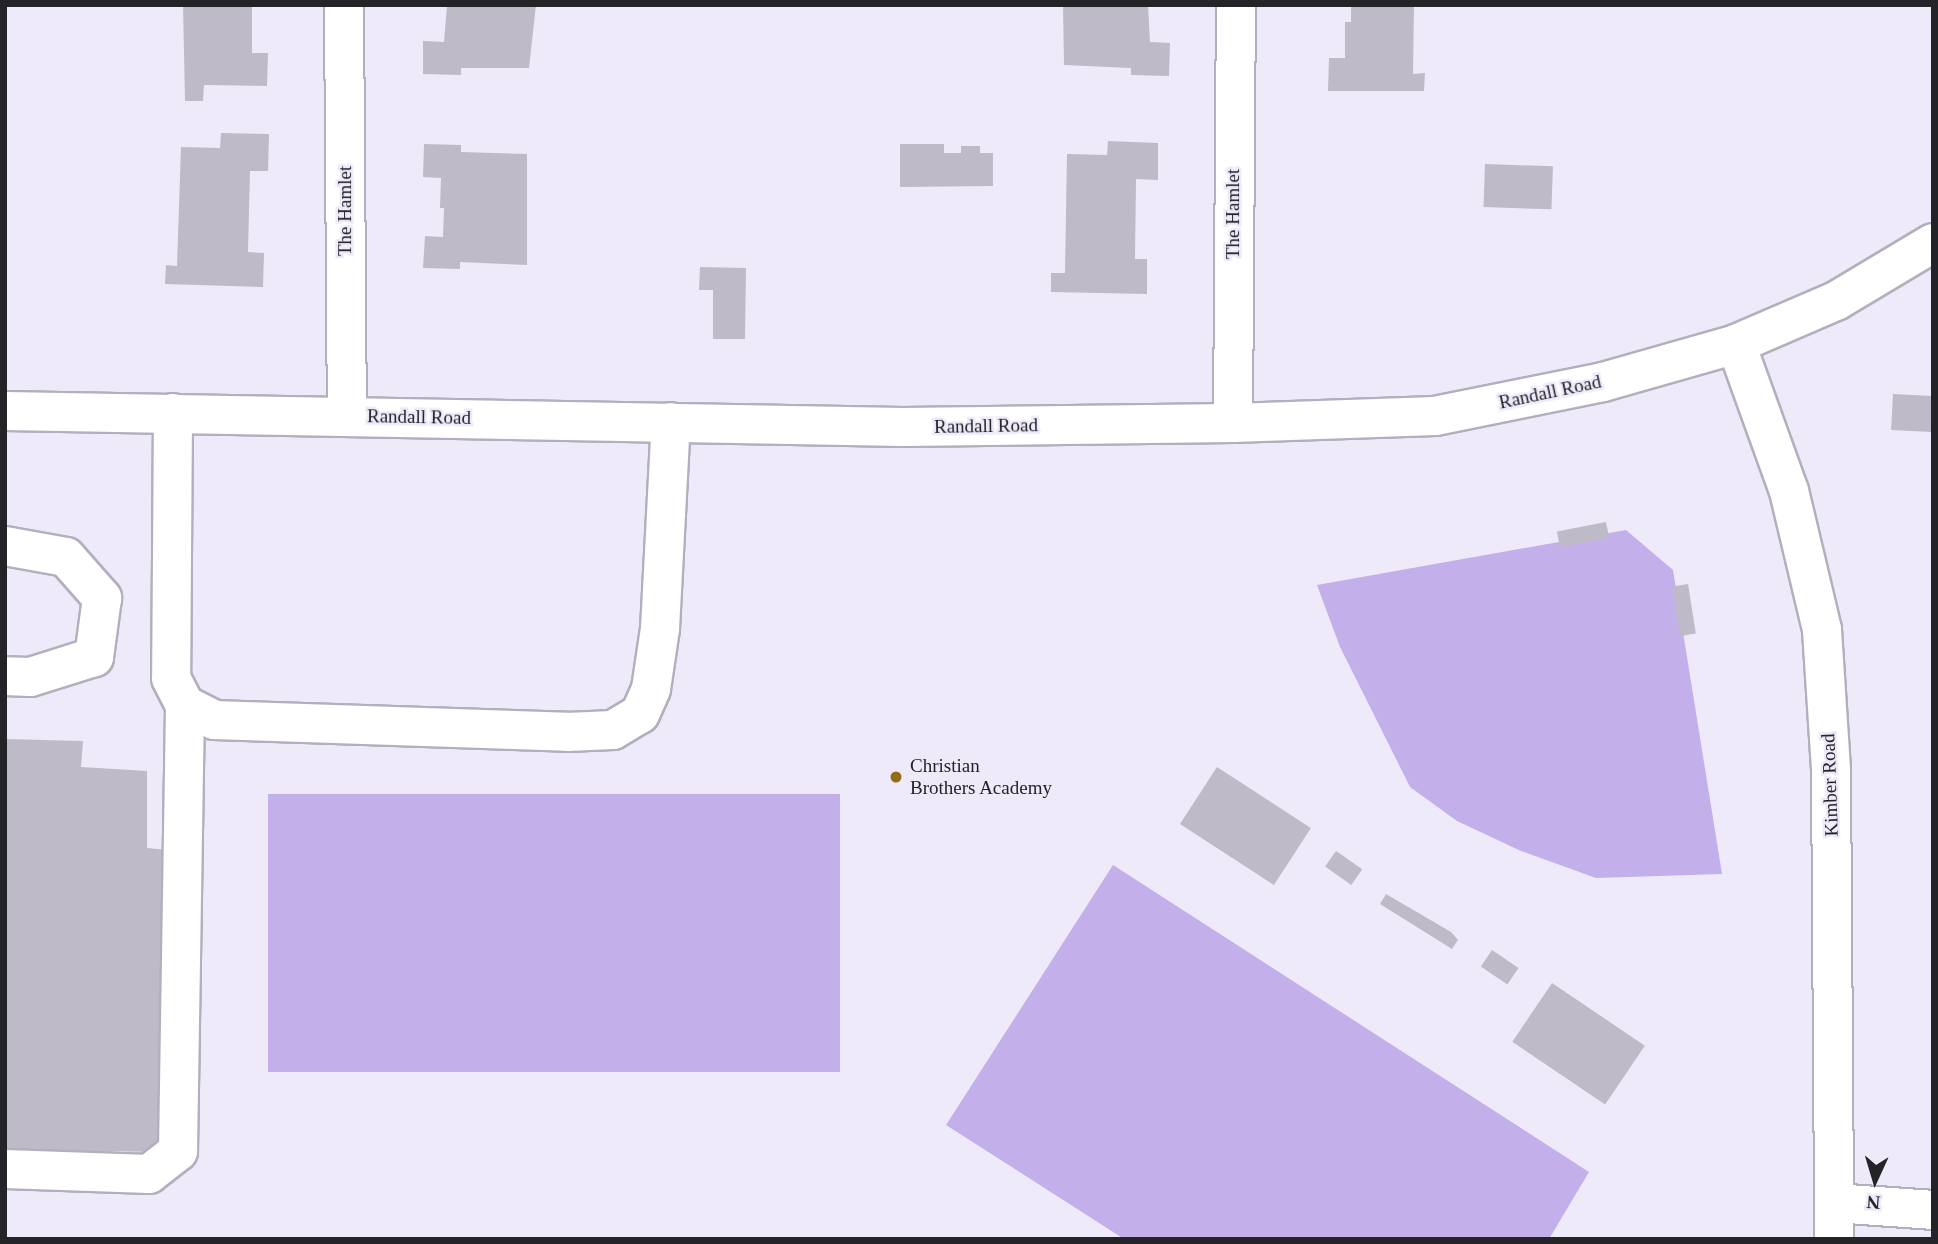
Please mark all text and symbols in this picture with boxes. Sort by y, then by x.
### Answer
street label: The Hamlet [334,166,356,256]
street label: The Hamlet [1222,169,1244,259]
street label: Randall Road [1497,370,1603,414]
street label: Randall Road [367,405,471,429]
street label: Randall Road [934,414,1038,438]
street label: Kimber Road [1817,733,1843,837]
place label: Christian Brothers Academy [910,755,1053,799]
marker: Christian Brothers Academy [888,769,904,785]
north arrow [1840,1146,1910,1216]
text: N [1866,1191,1881,1213]

